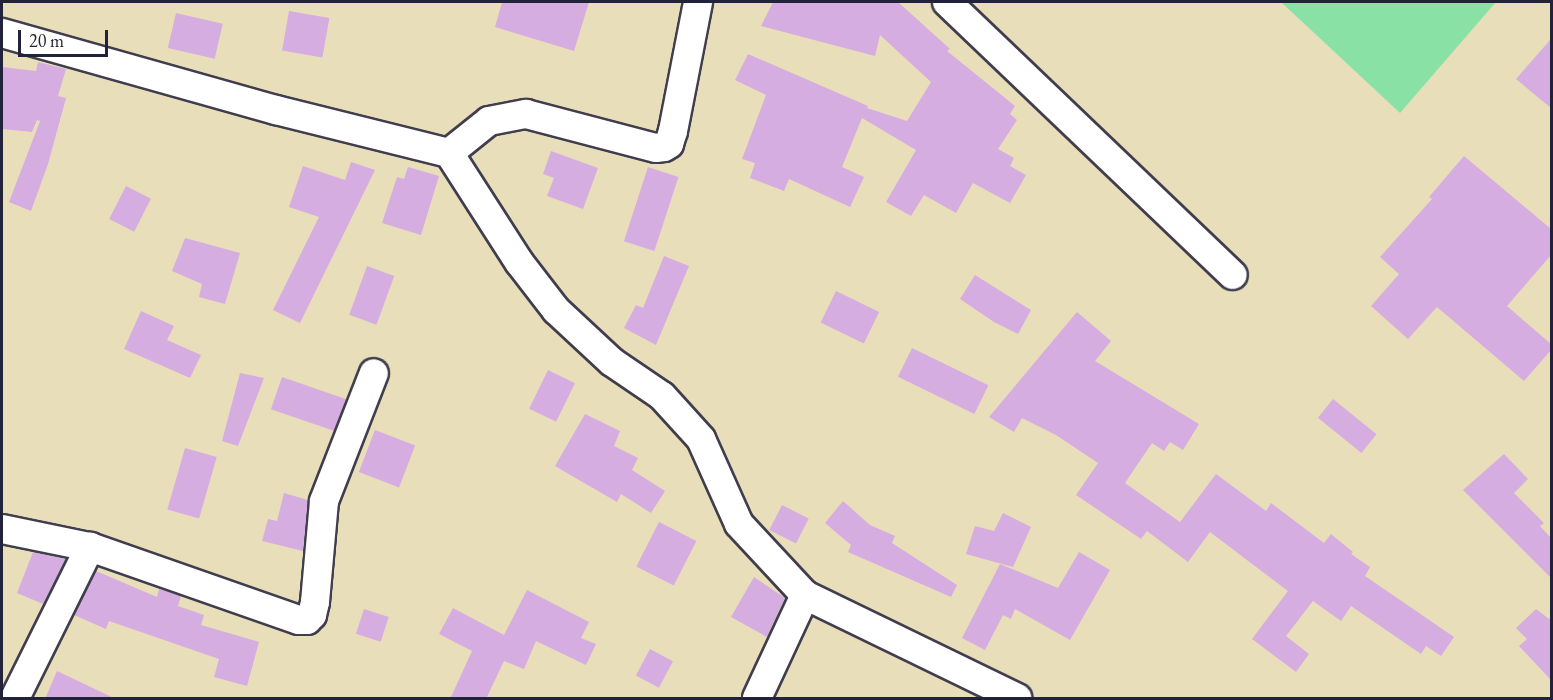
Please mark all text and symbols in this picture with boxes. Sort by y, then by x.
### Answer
scale bar [21,18,111,56]
text: 20 m [29,29,64,52]

